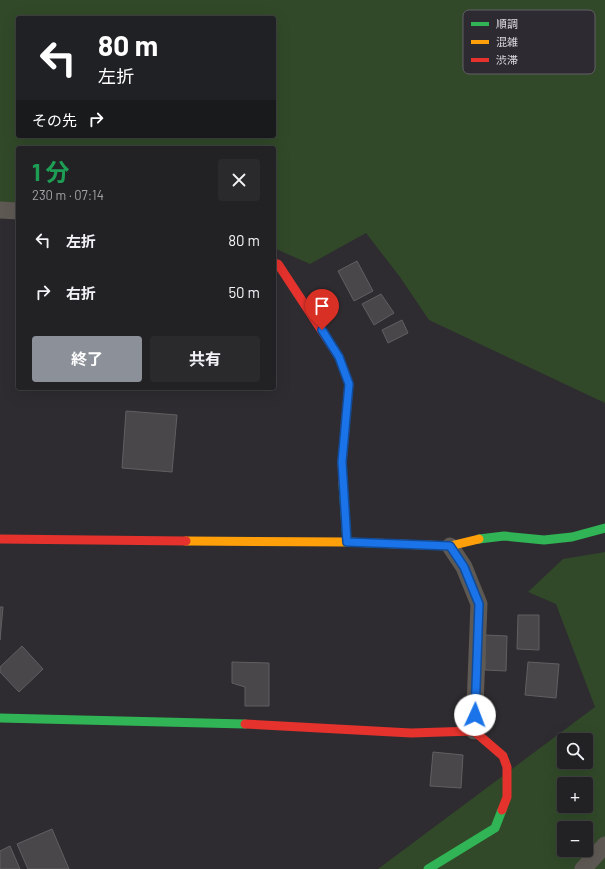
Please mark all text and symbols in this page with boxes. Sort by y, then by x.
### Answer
legend [463,10,595,74]
text: 順調 [496,17,518,30]
text: 80 m [98,28,158,62]
icon: left [32,32,84,84]
text: 混雑 [496,35,518,48]
text: 渋滞 [496,53,518,66]
text: 左折 [98,65,134,87]
icon: right [85,108,107,130]
text: その先 [32,111,77,129]
text: 1 分 [32,157,69,186]
button: close [218,159,260,201]
text: 230 m · 07:14 [32,187,104,203]
icon: left [32,229,54,251]
text: 80 m [228,231,260,249]
text: 左折 [66,232,96,250]
icon: right [32,281,54,303]
text: 50 m [228,283,260,301]
text: 右折 [66,284,96,302]
pin [305,289,339,330]
icon: arrive [311,295,333,317]
button: 終了 [32,336,142,382]
button: 共有 [150,336,260,382]
position arrow [454,694,496,736]
map controls [557,733,593,857]
button: search [557,733,593,769]
button: + [557,777,593,813]
button: − [557,821,593,857]

